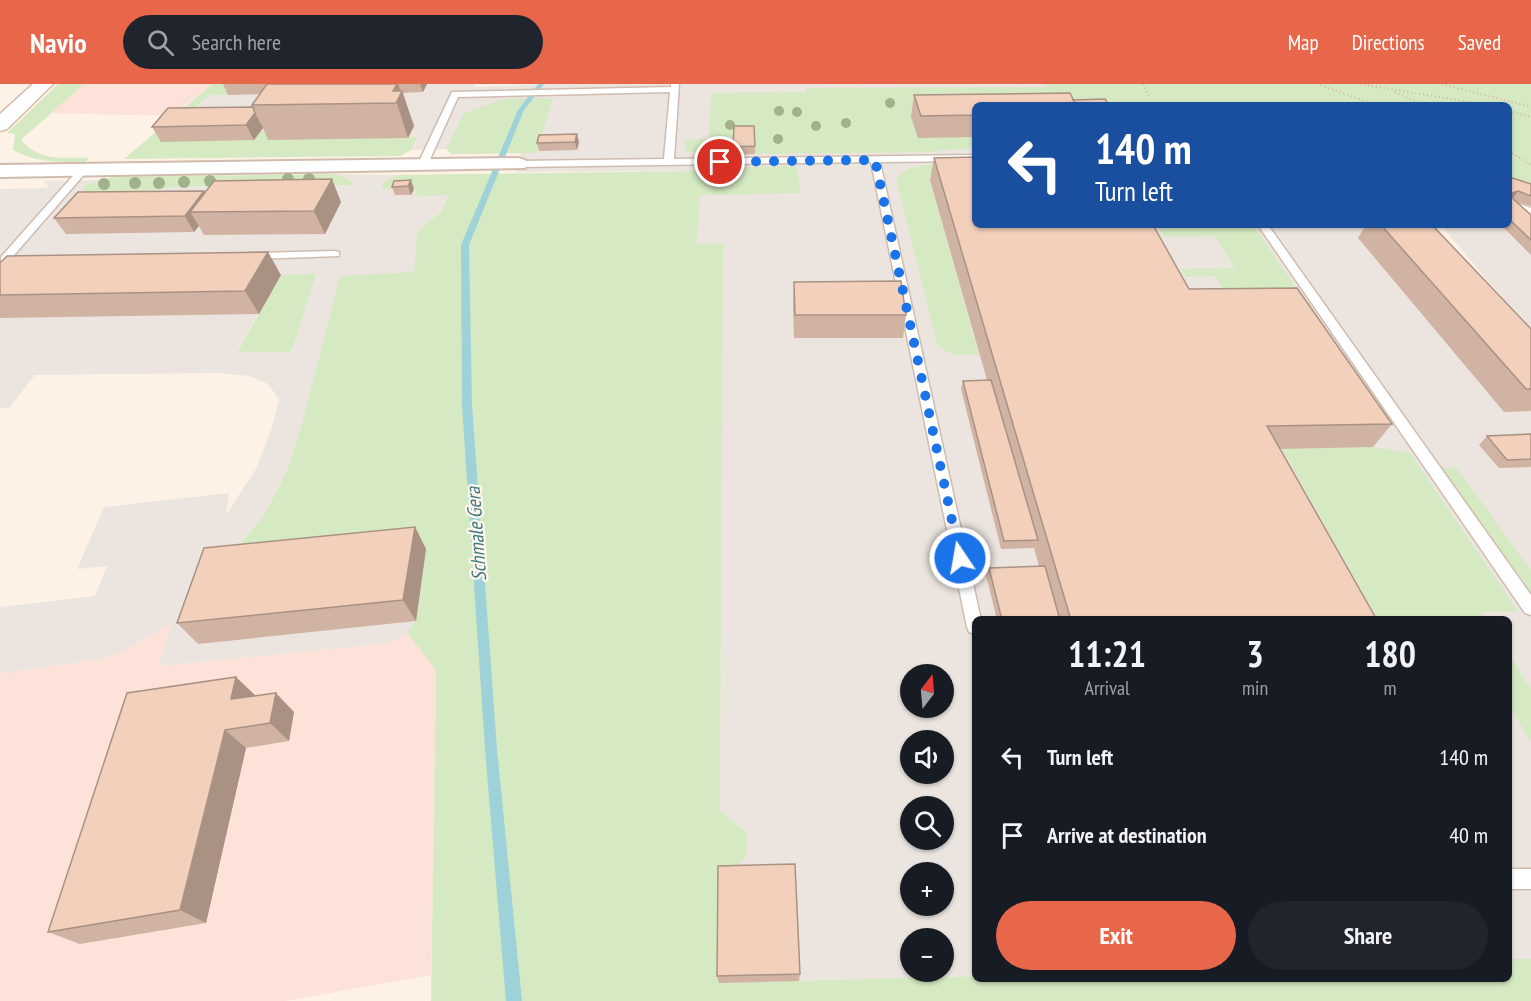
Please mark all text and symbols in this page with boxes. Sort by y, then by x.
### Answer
search box [123,15,543,69]
text: Navio [30,24,87,61]
icon: search [144,26,177,59]
text: Search here [192,28,281,56]
text: Map [1288,29,1319,56]
text: Directions [1352,29,1425,56]
text: Saved [1458,29,1501,56]
text: 140 m [1095,121,1192,176]
icon: left [996,126,1074,204]
pin [694,136,745,187]
icon: arrive [703,145,736,178]
text: Turn left [1095,174,1173,208]
water label: Schmale Gera [460,485,492,582]
position arrow [928,526,992,590]
text: 11:21 [1068,630,1146,677]
text: 3 [1246,630,1264,677]
text: 180 [1364,630,1416,677]
north arrow [900,664,954,718]
map controls [900,664,954,982]
text: Arrival [1084,675,1130,701]
text: min [1242,675,1268,701]
text: m [1384,675,1397,701]
button: sound [900,730,954,784]
icon: left [996,741,1029,774]
text: Turn left [1047,743,1113,771]
text: 140 m [1439,743,1488,771]
button: search [900,796,954,850]
icon: arrive [996,819,1029,852]
text: Arrive at destination [1047,821,1207,849]
text: 40 m [1449,821,1488,849]
button: + [900,862,954,916]
button: Exit [996,901,1236,970]
button: Share [1248,901,1488,970]
button: − [900,928,954,982]

